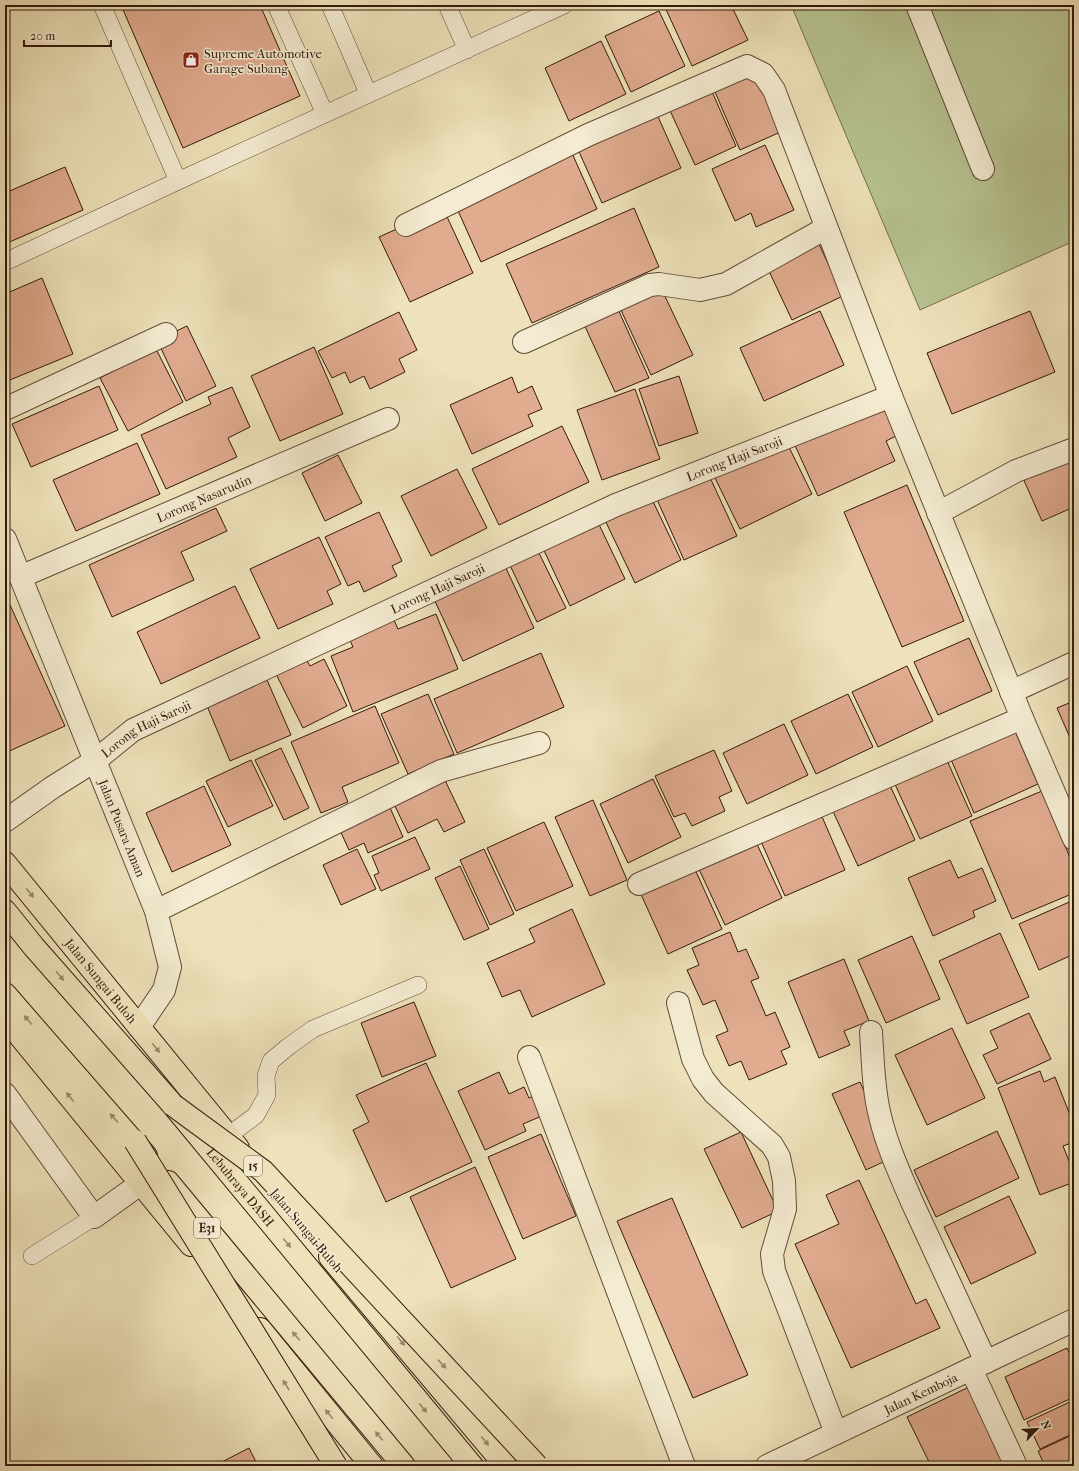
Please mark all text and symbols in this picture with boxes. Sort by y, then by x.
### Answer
scale bar [24,22,111,48]
text: 20 m [30,29,55,43]
place label: Supreme Automotive Garage Subang [204,46,322,76]
shop icon: Supreme Automotive Garage Subang [181,50,201,70]
street label: Lorong Haji Saroji [684,433,784,484]
street label: Lorong Nasarudin [154,471,254,525]
street label: Lorong Haji Saroji [388,560,487,617]
street label: Lorong Haji Saroji [98,697,193,761]
street label: Jalan Pusara Aman [95,776,149,880]
one-way arrow [25,888,34,899]
street label: Jalan Sungai Buloh [61,935,140,1027]
one-way arrow [55,971,64,982]
one-way arrow [23,1015,33,1025]
one-way arrow [152,1043,160,1054]
one-way arrow [65,1092,74,1102]
one-way arrow [109,1113,119,1123]
street label: Lebuhraya DASH [203,1145,277,1230]
road number: 15 [244,1156,262,1176]
street label: Jalan Sungai Buloh [267,1185,346,1276]
road number: E31 [194,1218,220,1238]
one-way arrow [282,1237,291,1248]
one-way arrow [291,1330,300,1341]
one-way arrow [396,1336,405,1347]
one-way arrow [437,1359,447,1369]
street label: Jalan Kemboja [881,1369,961,1418]
one-way arrow [283,1379,290,1391]
one-way arrow [419,1402,428,1413]
one-way arrow [325,1409,334,1420]
north arrow [1017,1409,1057,1449]
text: N [1038,1418,1054,1432]
one-way arrow [374,1431,383,1441]
one-way arrow [480,1435,489,1446]

